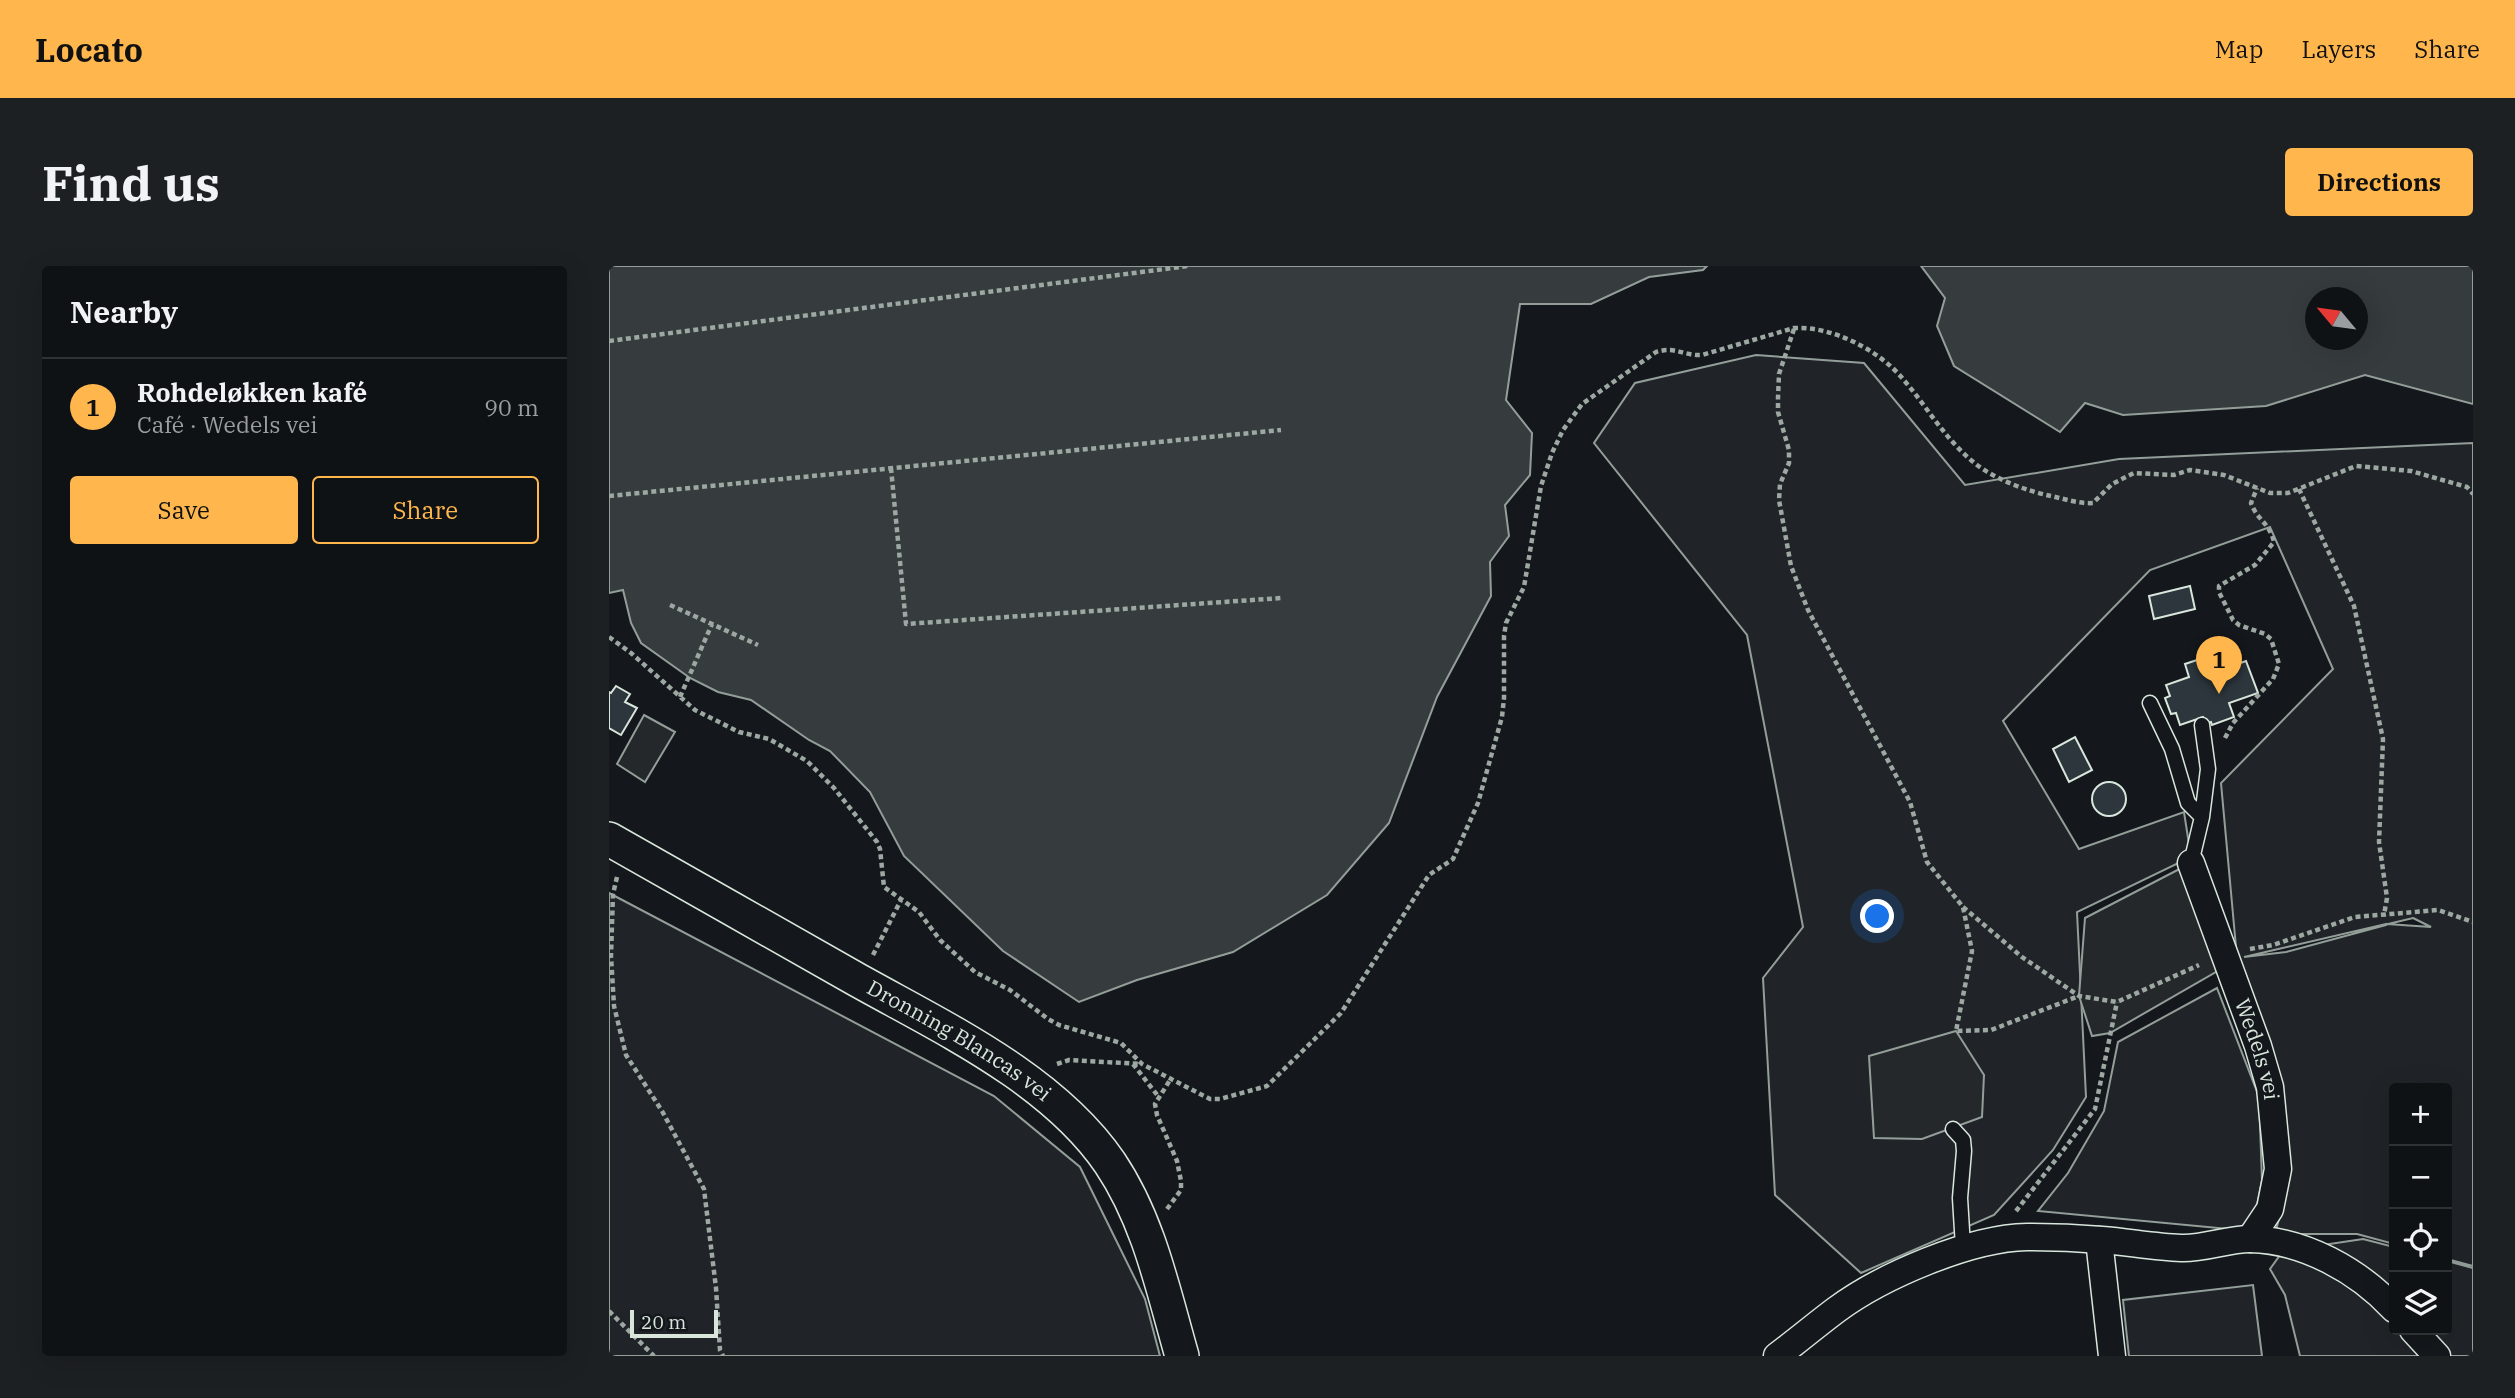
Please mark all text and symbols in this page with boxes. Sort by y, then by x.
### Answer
text: Locato [35,28,143,71]
text: Map [2215,33,2263,65]
text: Layers [2301,33,2376,65]
text: Share [2414,33,2480,65]
button: Directions [2285,148,2473,216]
text: Find us [42,151,220,214]
north arrow [2305,287,2368,350]
text: Nearby [70,292,178,331]
text: Rohdeløkken kafé [137,375,367,409]
text: 1 [86,392,100,422]
text: 90 m [484,392,539,422]
text: Café · Wedels vei [137,409,318,439]
button: Save [70,476,298,544]
button: Share [312,476,539,544]
pin: 1 [2196,636,2242,694]
your location [1860,899,1894,933]
street label: Dronning Blancas vei [862,973,1057,1107]
street label: Wedels vei [2229,994,2286,1101]
map controls [2389,1083,2452,1335]
button: + [2389,1083,2452,1146]
button: − [2389,1146,2452,1209]
button: locate [2389,1209,2452,1272]
button: layers [2389,1272,2452,1335]
scale bar [630,1307,717,1339]
text: 20 m [641,1310,686,1334]

